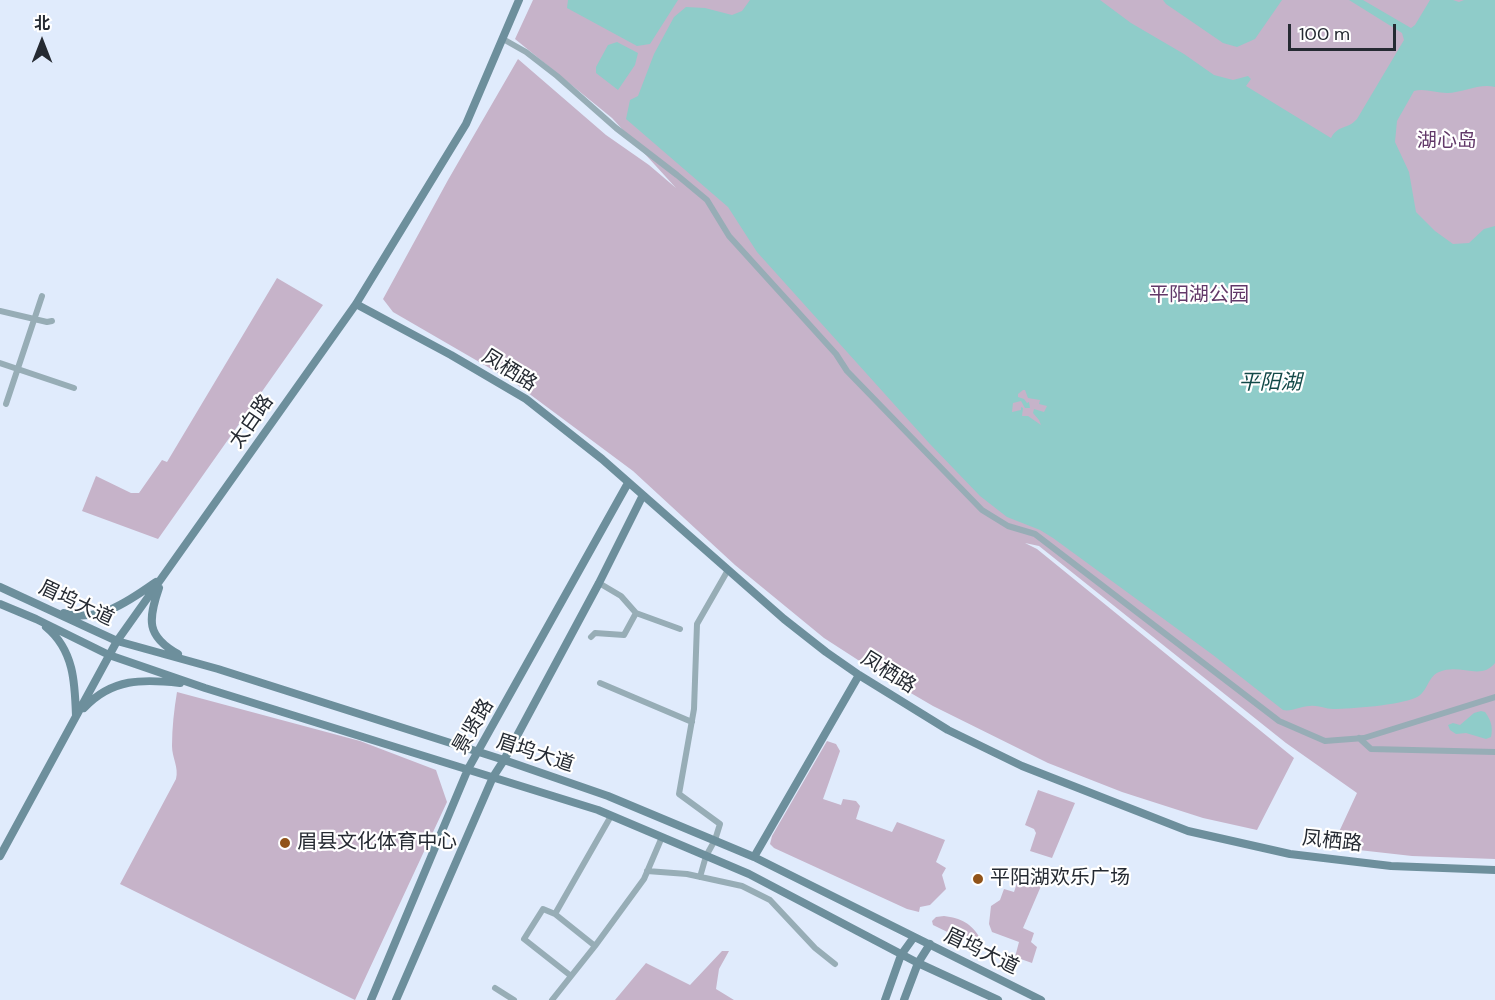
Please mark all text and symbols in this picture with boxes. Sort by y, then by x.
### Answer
north arrow [12,12,72,72]
scale bar [1291,12,1399,50]
text: 北 [34,13,50,34]
text: 100 m [1299,22,1350,46]
park label: 湖心岛 [1417,130,1477,154]
park label: 平阳湖公园 [1149,284,1249,308]
street label: 凤栖路 [477,345,541,397]
water label: 平阳湖 [1239,370,1301,396]
street label: 太白路 [225,391,279,453]
street label: 眉坞大道 [35,576,117,632]
street label: 凤栖路 [856,647,920,699]
street label: 景贤路 [449,695,499,759]
street label: 眉坞大道 [493,730,577,778]
street label: 凤栖路 [1301,827,1363,857]
place label: 眉县文化体育中心 [297,831,457,855]
marker: 眉县文化体育中心 [278,836,292,850]
place label: 平阳湖欢乐广场 [990,867,1130,891]
marker: 平阳湖欢乐广场 [971,872,985,886]
street label: 眉坞大道 [940,924,1022,980]

